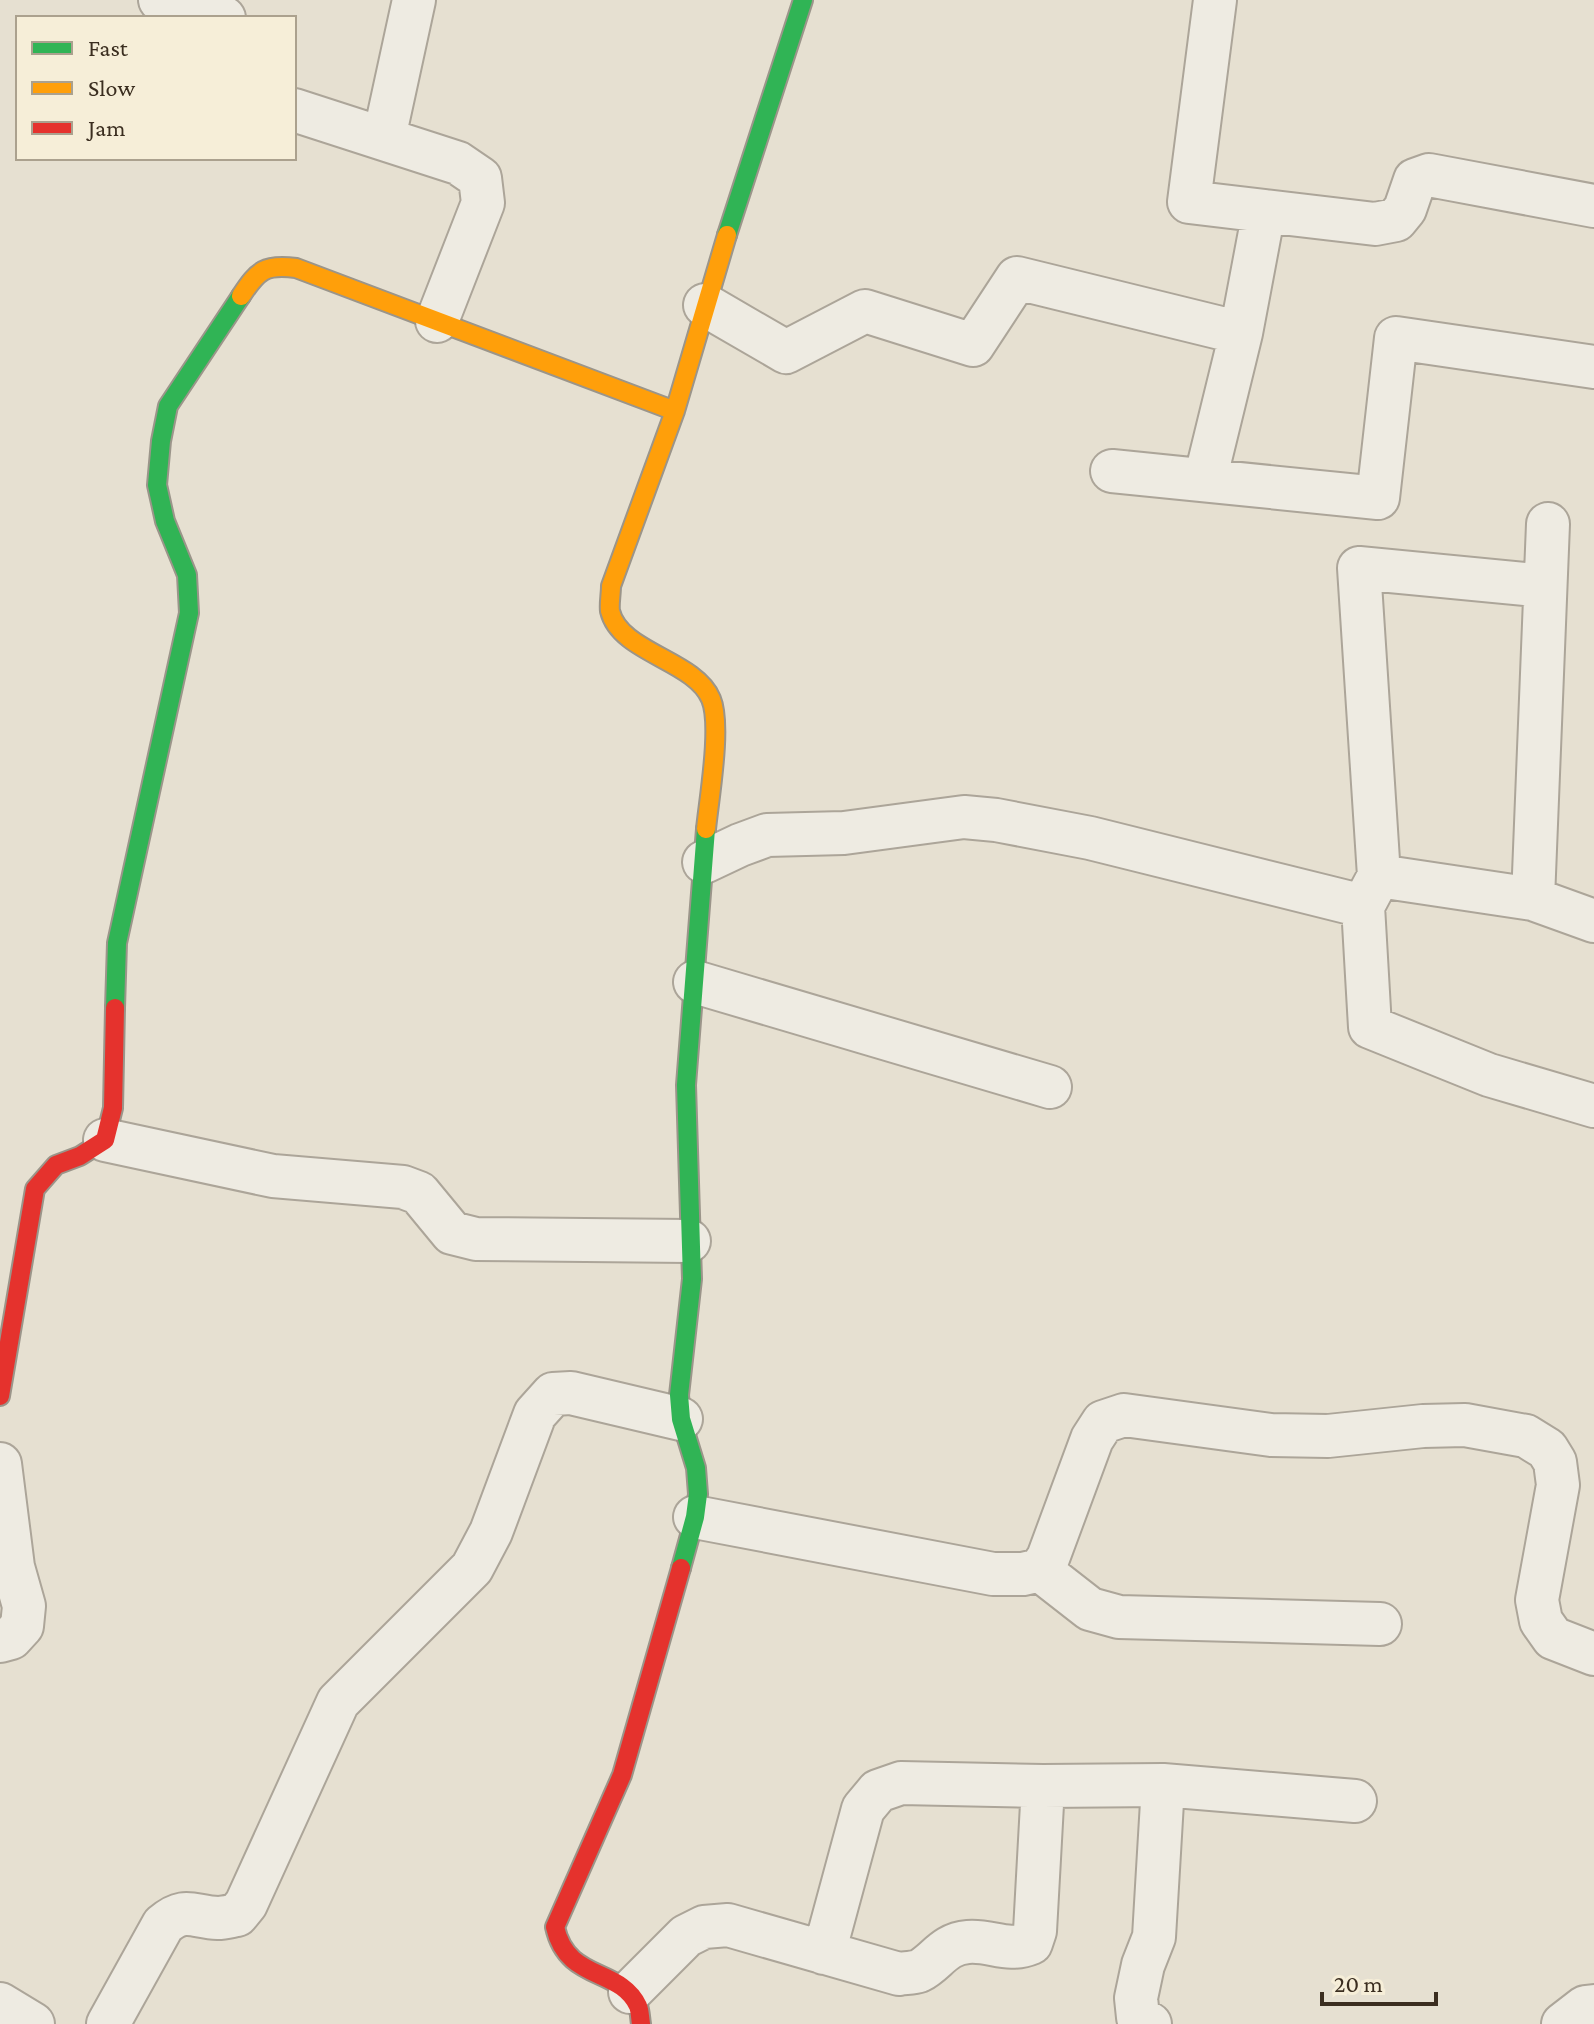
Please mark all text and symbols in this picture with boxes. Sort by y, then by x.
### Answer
legend [16,16,296,160]
text: Fast [88,34,129,61]
text: Slow [88,74,135,101]
text: Jam [86,114,126,141]
scale bar [1322,1956,1436,2006]
text: 20 m [1334,1970,1383,1997]

